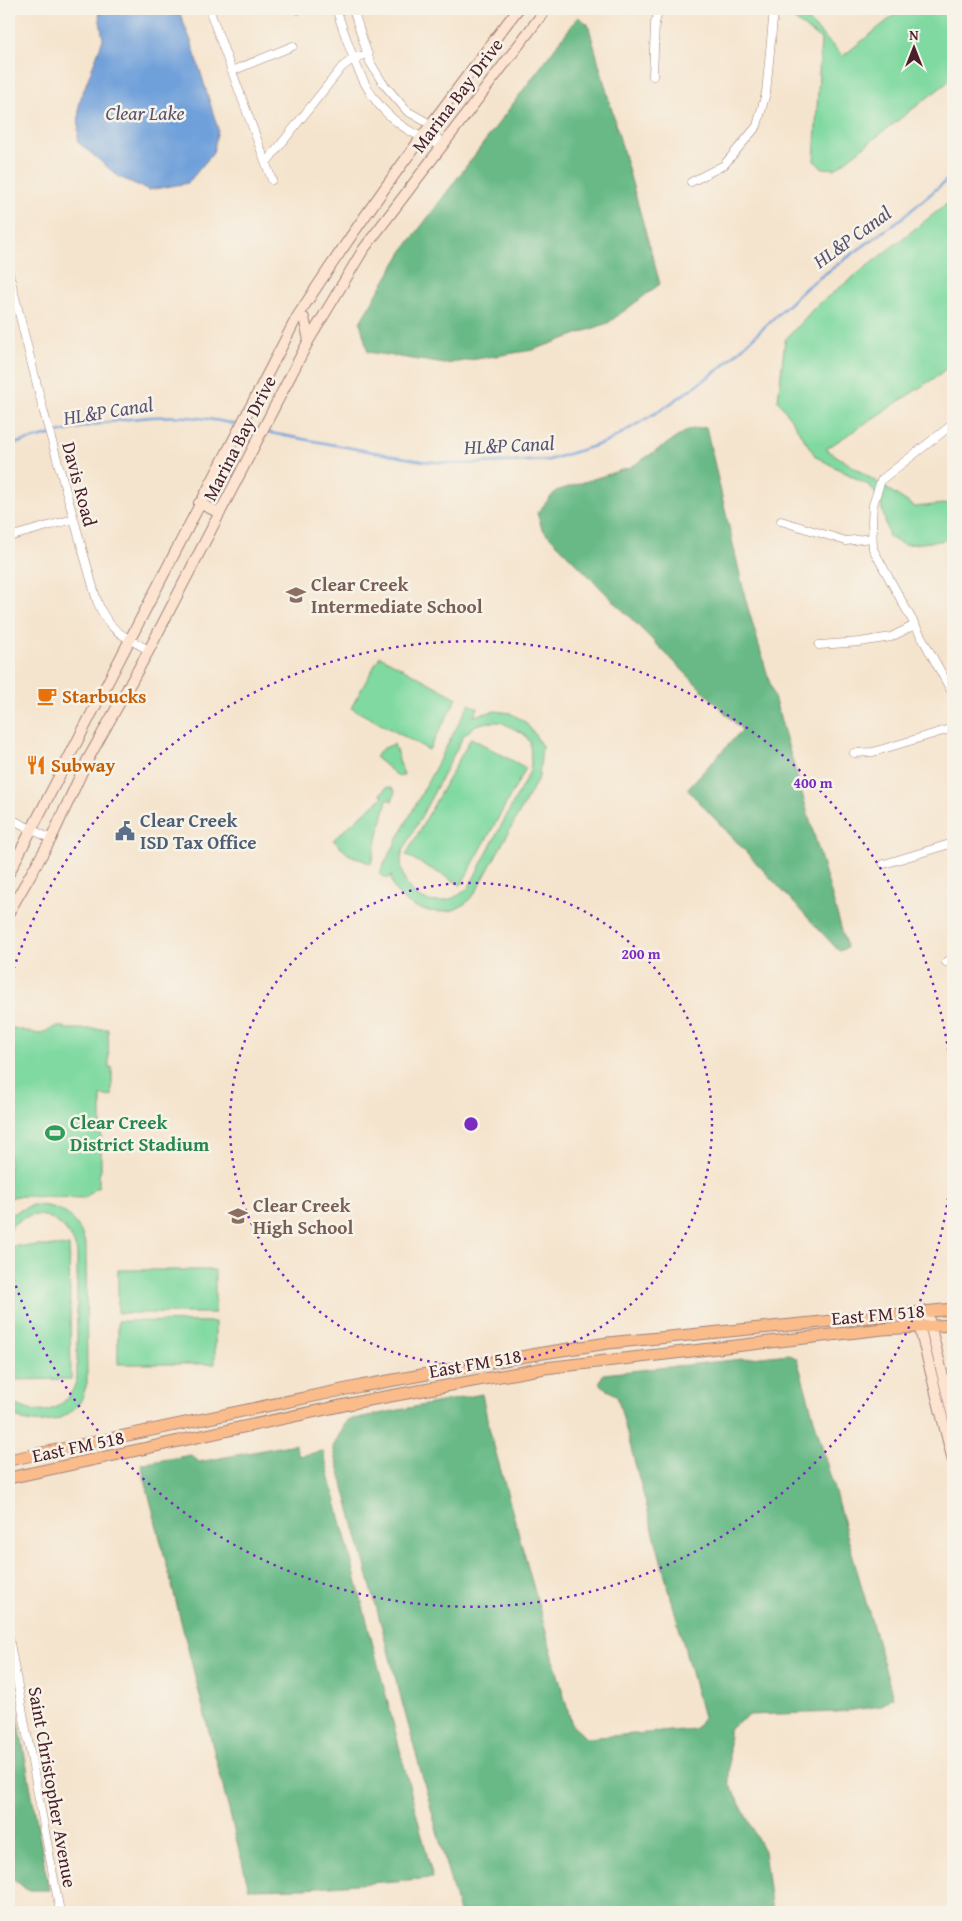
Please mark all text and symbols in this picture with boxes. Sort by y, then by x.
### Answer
north arrow [890,22,940,72]
text: N [909,25,919,45]
street label: Marina Bay Drive [404,32,510,158]
water label: Clear Lake [106,98,184,127]
water label: HL&P Canal [806,198,897,276]
street label: Marina Bay Drive [195,370,283,506]
water label: HL&P Canal [60,389,155,432]
water label: HL&P Canal [462,428,555,461]
street label: Davis Road [55,439,105,530]
place label: Clear Creek Intermediate School [311,570,483,620]
school or university icon: Clear Creek Intermediate School [285,584,307,606]
place label: Starbucks [62,682,146,710]
cafe icon: Starbucks [36,685,58,707]
place label: Subway [51,751,115,779]
restaurant icon: Subway [25,754,47,776]
text: 400 m [793,772,833,793]
place label: Clear Creek ISD Tax Office [140,806,257,856]
public building icon: Clear Creek ISD Tax Office [114,820,136,842]
text: 200 m [621,943,661,964]
place label: Clear Creek District Stadium [70,1108,210,1158]
centre of rings [462,1115,480,1133]
sports icon: Clear Creek District Stadium [44,1122,66,1144]
place label: Clear Creek High School [253,1191,353,1241]
school or university icon: Clear Creek High School [227,1205,249,1227]
street label: East FM 518 [830,1296,926,1332]
street label: East FM 518 [427,1341,523,1385]
street label: East FM 518 [29,1423,127,1469]
street label: Saint Christopher Avenue [22,1684,84,1890]

